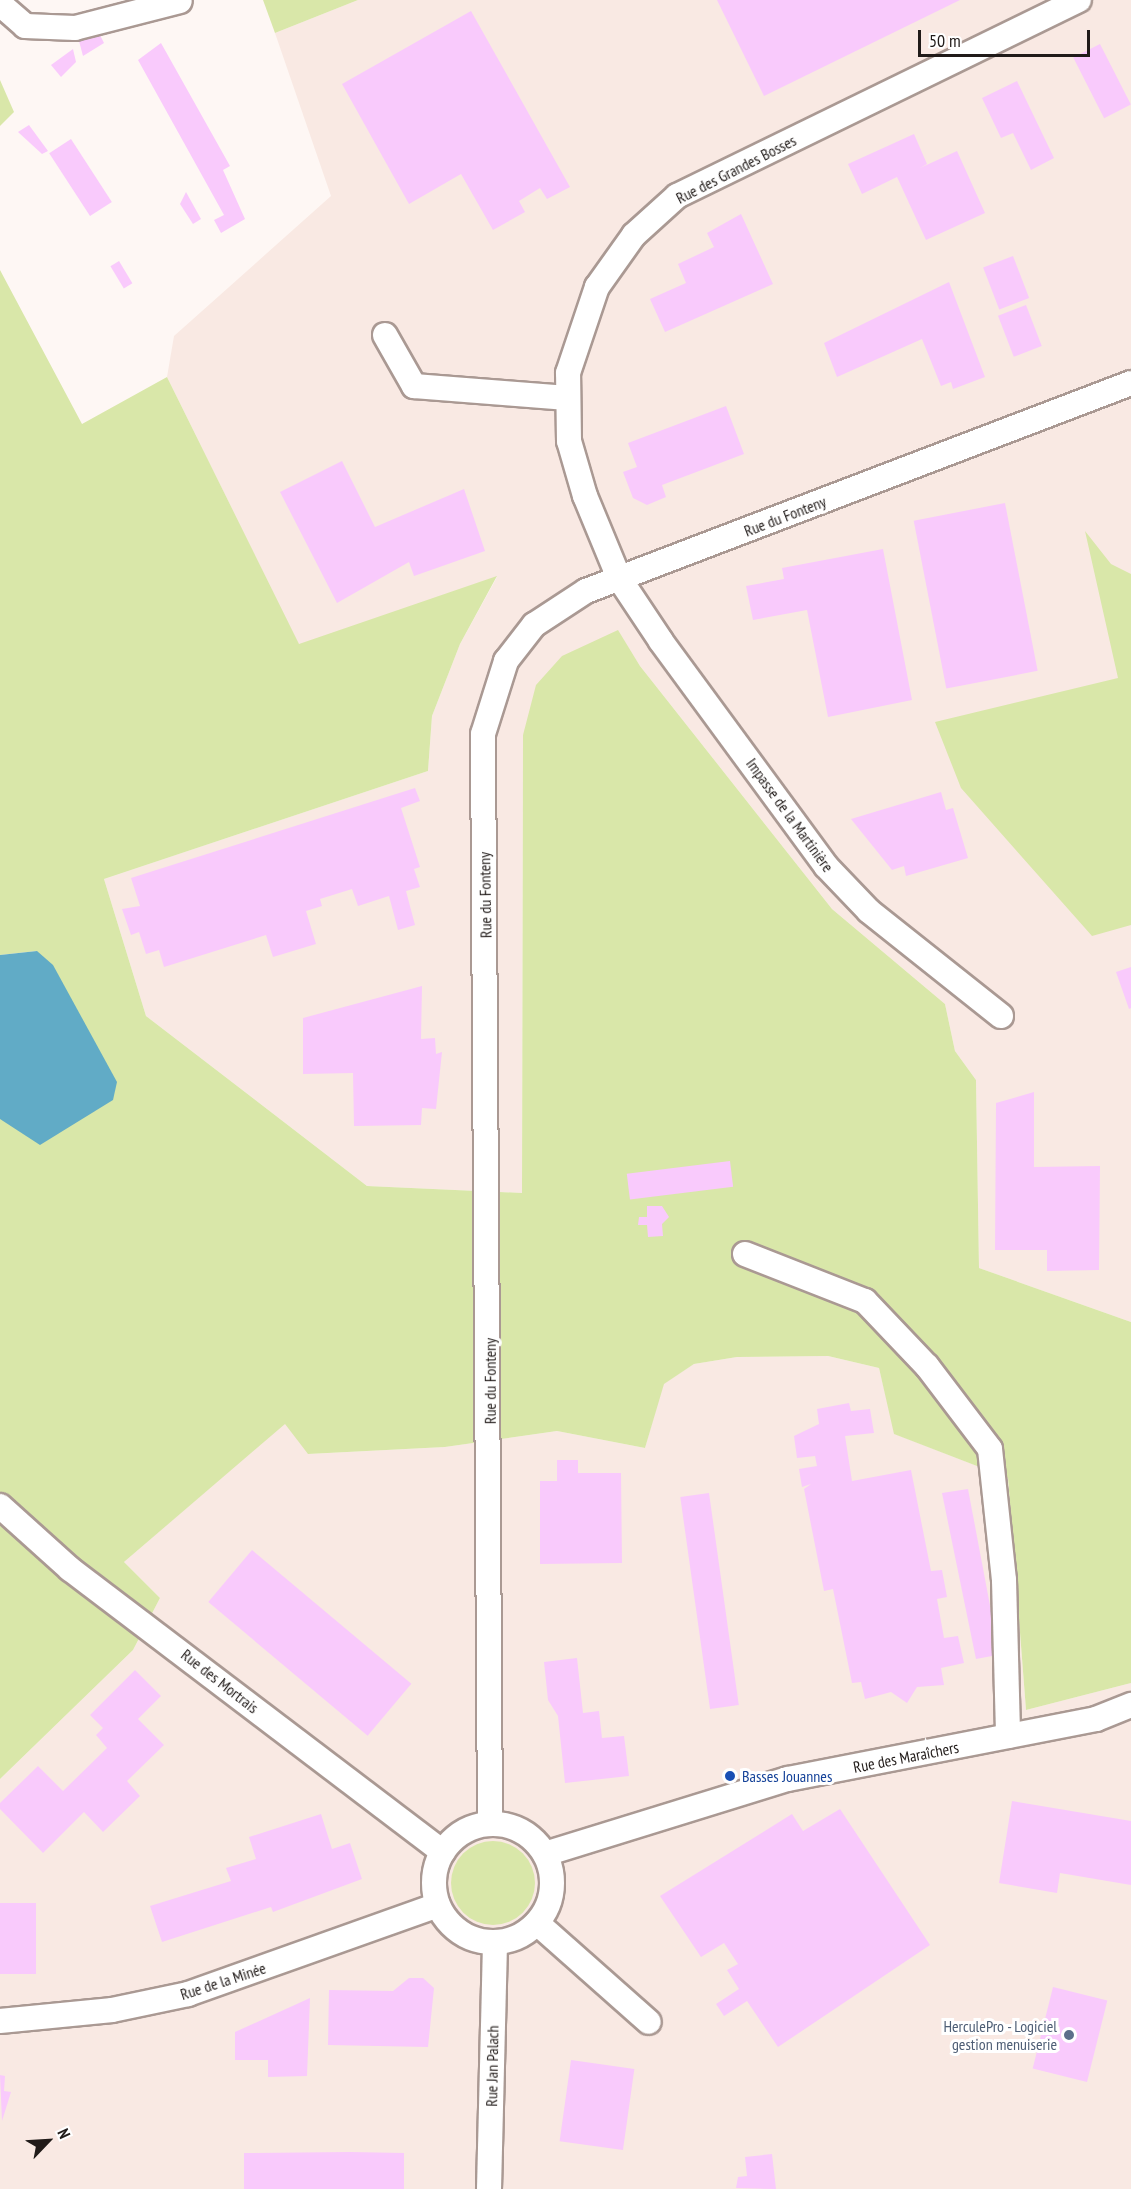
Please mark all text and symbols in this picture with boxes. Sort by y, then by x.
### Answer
scale bar [921,18,1094,56]
text: 50 m [929,29,961,52]
street label: Rue des Grandes Bosses [673,130,799,208]
street label: Rue du Fonteny [741,492,829,540]
street label: Impasse de la Martinière [742,754,838,876]
street label: Rue du Fonteny [475,852,495,938]
street label: Rue du Fonteny [480,1338,500,1424]
street label: Rue des Mortrais [177,1645,263,1717]
street label: Rue des Maraîchers [852,1737,960,1777]
place label: Basses Jouannes [742,1766,832,1786]
marker: Basses Jouannes [723,1769,737,1783]
street label: Rue de la Minée [178,1958,268,2004]
place label: HerculePro - Logiciel gestion menuiserie [942,2016,1057,2054]
street label: Rue Jan Palach [482,2025,502,2107]
marker: HerculePro - Logiciel gestion menuiserie [1062,2028,1076,2042]
north arrow [18,2111,78,2171]
text: N [53,2125,75,2142]

